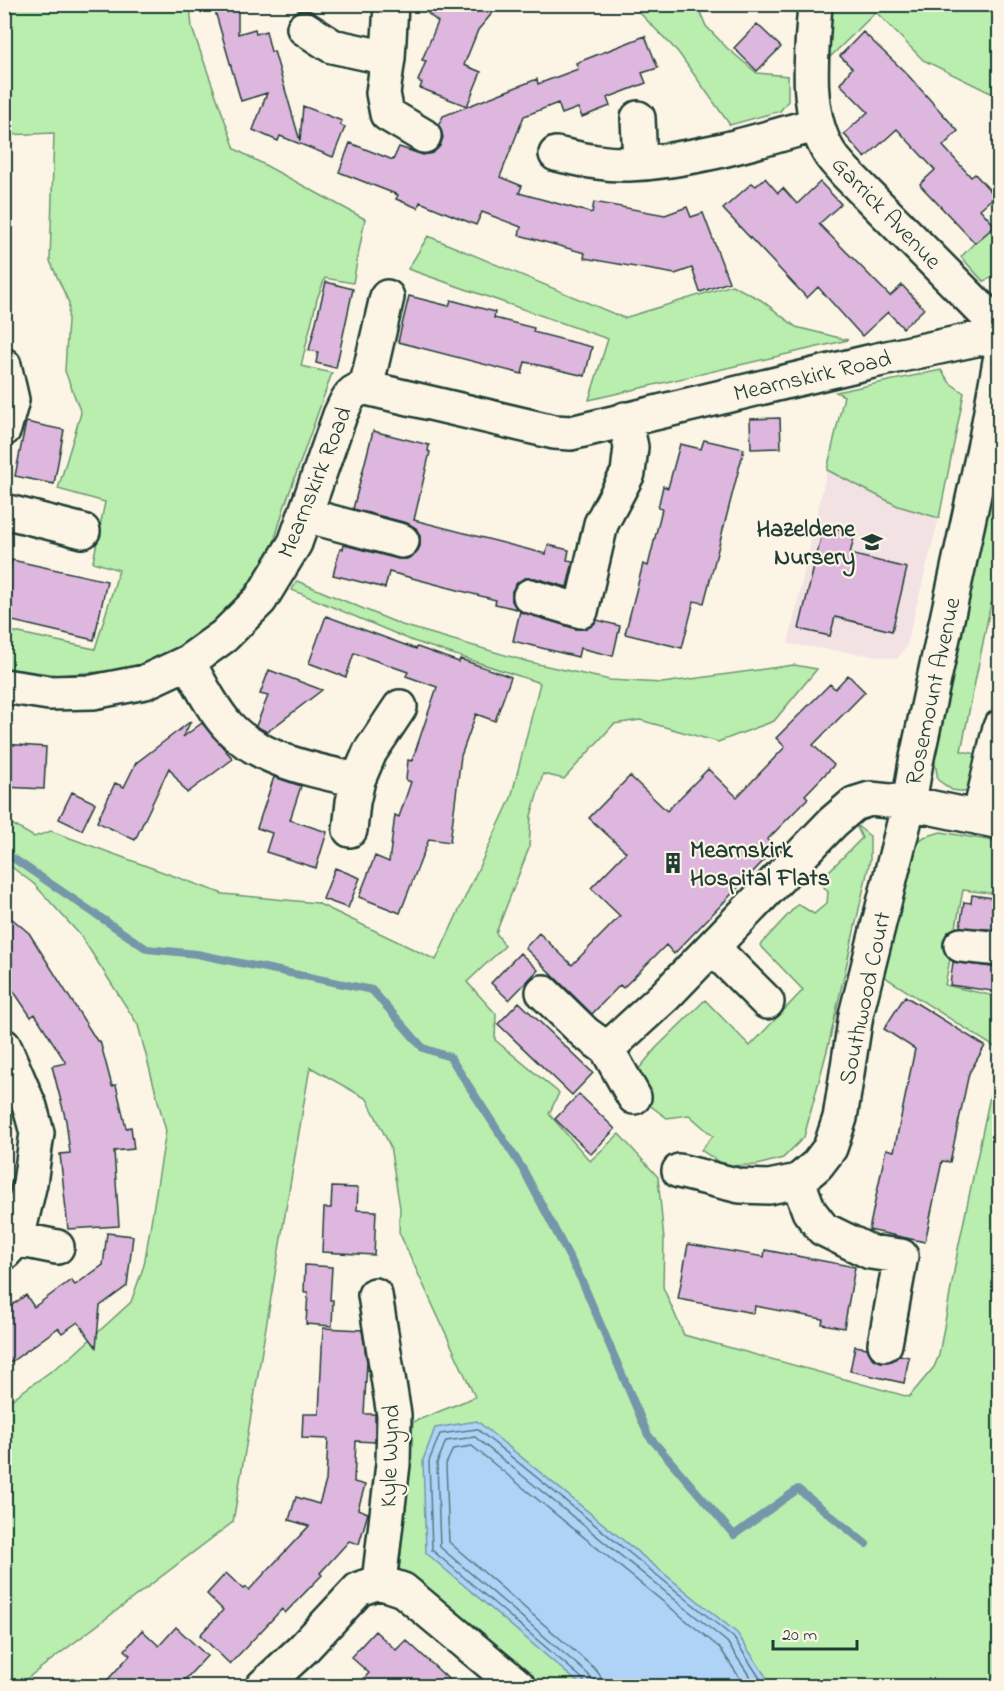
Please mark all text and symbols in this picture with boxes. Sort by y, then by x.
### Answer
street label: Garrick Avenue [822,149,949,279]
street label: Mearnskirk Road [730,342,895,413]
street label: Mearnskirk Road [270,401,363,564]
place label: Hazeldene Nursery [756,513,856,577]
school or university icon: Hazeldene Nursery [860,530,884,554]
street label: Rosemount Avenue [897,594,971,789]
place label: Mearnskirk Hospital Flats [690,834,830,897]
building icon: Mearnskirk Hospital Flats [661,851,685,875]
street label: Southwood Court [831,909,902,1088]
street label: Kyle Wynd [372,1403,412,1508]
scale bar [773,1613,857,1651]
text: 20 m [782,1623,817,1649]

